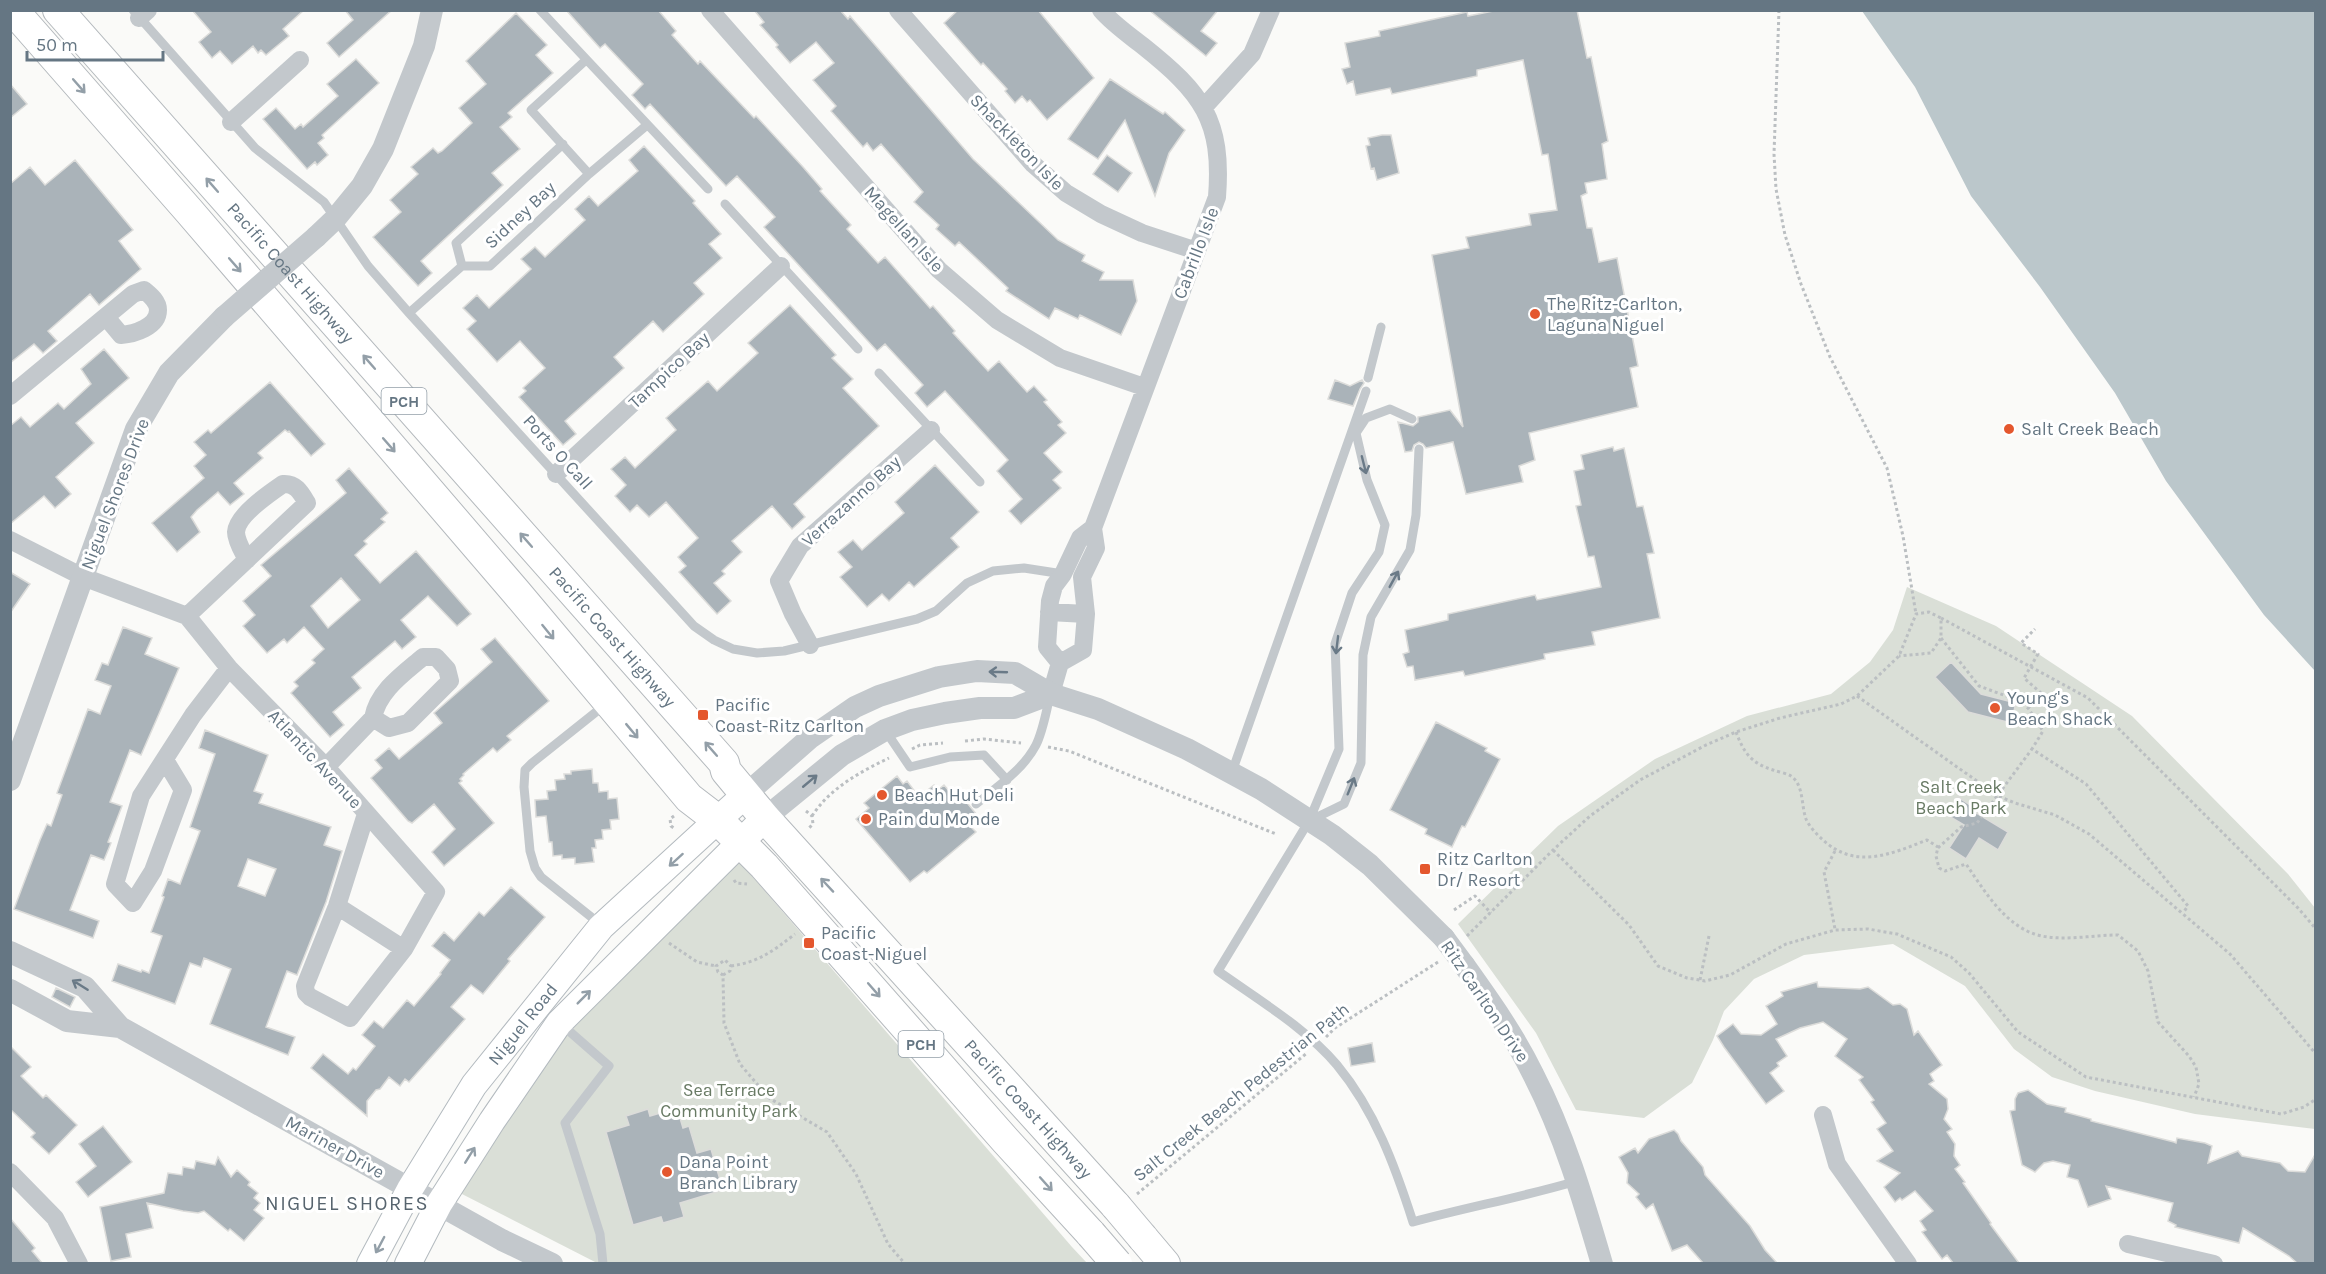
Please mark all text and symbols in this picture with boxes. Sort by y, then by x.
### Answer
scale bar [27,24,164,62]
text: 50 m [36,34,78,56]
one-way arrow [72,78,86,93]
street label: Shackleton Isle [965,89,1069,195]
street label: Sidney Bay [480,176,561,253]
one-way arrow [205,177,219,192]
street label: Magellan Isle [860,181,948,277]
street label: Pacific Coast Highway [222,198,359,348]
street label: Cabrillo Isle [1168,204,1224,302]
one-way arrow [228,257,242,272]
place label: The Ritz-Carlton, Laguna Niguel [1547,293,1682,336]
marker: The Ritz-Carlton, Laguna Niguel [1528,307,1542,321]
street label: Tampico Bay [624,326,715,413]
one-way arrow [362,355,376,370]
road number: PCH [382,388,426,414]
street label: Ports O Call [518,410,598,494]
street label: Niguel Shores Drive [76,415,154,573]
place label: Salt Creek Beach [2021,418,2159,440]
marker: Salt Creek Beach [2002,422,2016,436]
one-way arrow [382,437,396,452]
street label: Verrazanno Bay [797,450,905,551]
one-way arrow [1358,455,1370,474]
one-way arrow [519,532,533,547]
street label: Pacific Coast Highway [544,562,681,712]
one-way arrow [1388,571,1400,588]
one-way arrow [542,623,555,639]
one-way arrow [1331,635,1342,654]
one-way arrow [989,666,1009,678]
place label: Young's Beach Shack [2007,687,2113,730]
place label: Pacific Coast-Ritz Carlton [715,694,864,737]
marker: Young's Beach Shack [1988,701,2002,715]
street label: Atlantic Avenue [263,705,367,813]
marker: Pacific Coast-Ritz Carlton [696,708,710,722]
one-way arrow [625,723,639,738]
one-way arrow [704,741,718,756]
one-way arrow [802,775,818,788]
park label: Salt Creek Beach Park [1915,776,2007,819]
one-way arrow [1346,777,1357,795]
place label: Beach Hut Deli [894,784,1014,806]
marker: Beach Hut Deli [875,788,889,802]
place label: Pain du Monde [878,808,1000,830]
marker: Pain du Monde [859,812,873,826]
place label: Ritz Carlton Dr/ Resort [1437,848,1533,891]
one-way arrow [669,853,684,867]
marker: Ritz Carlton Dr/ Resort [1418,862,1432,876]
one-way arrow [819,877,834,892]
place label: Pacific Coast-Niguel [821,922,927,965]
marker: Pacific Coast-Niguel [802,936,816,950]
street label: Ritz Carlton Drive [1436,936,1534,1066]
one-way arrow [72,979,89,991]
street label: Niguel Road [483,979,562,1070]
one-way arrow [867,982,881,997]
one-way arrow [577,990,592,1005]
street label: Salt Creek Beach Pedestrian Path [1128,998,1354,1186]
road number: PCH [898,1031,944,1057]
street label: Pacific Coast Highway [959,1035,1097,1184]
park label: Sea Terrace Community Park [660,1079,798,1122]
street label: Mariner Drive [282,1111,388,1183]
one-way arrow [465,1147,477,1164]
place label: Dana Point Branch Library [679,1151,798,1194]
marker: Dana Point Branch Library [660,1165,674,1179]
one-way arrow [1038,1176,1052,1191]
district label: NIGUEL SHORES [265,1192,429,1215]
one-way arrow [374,1235,385,1253]

